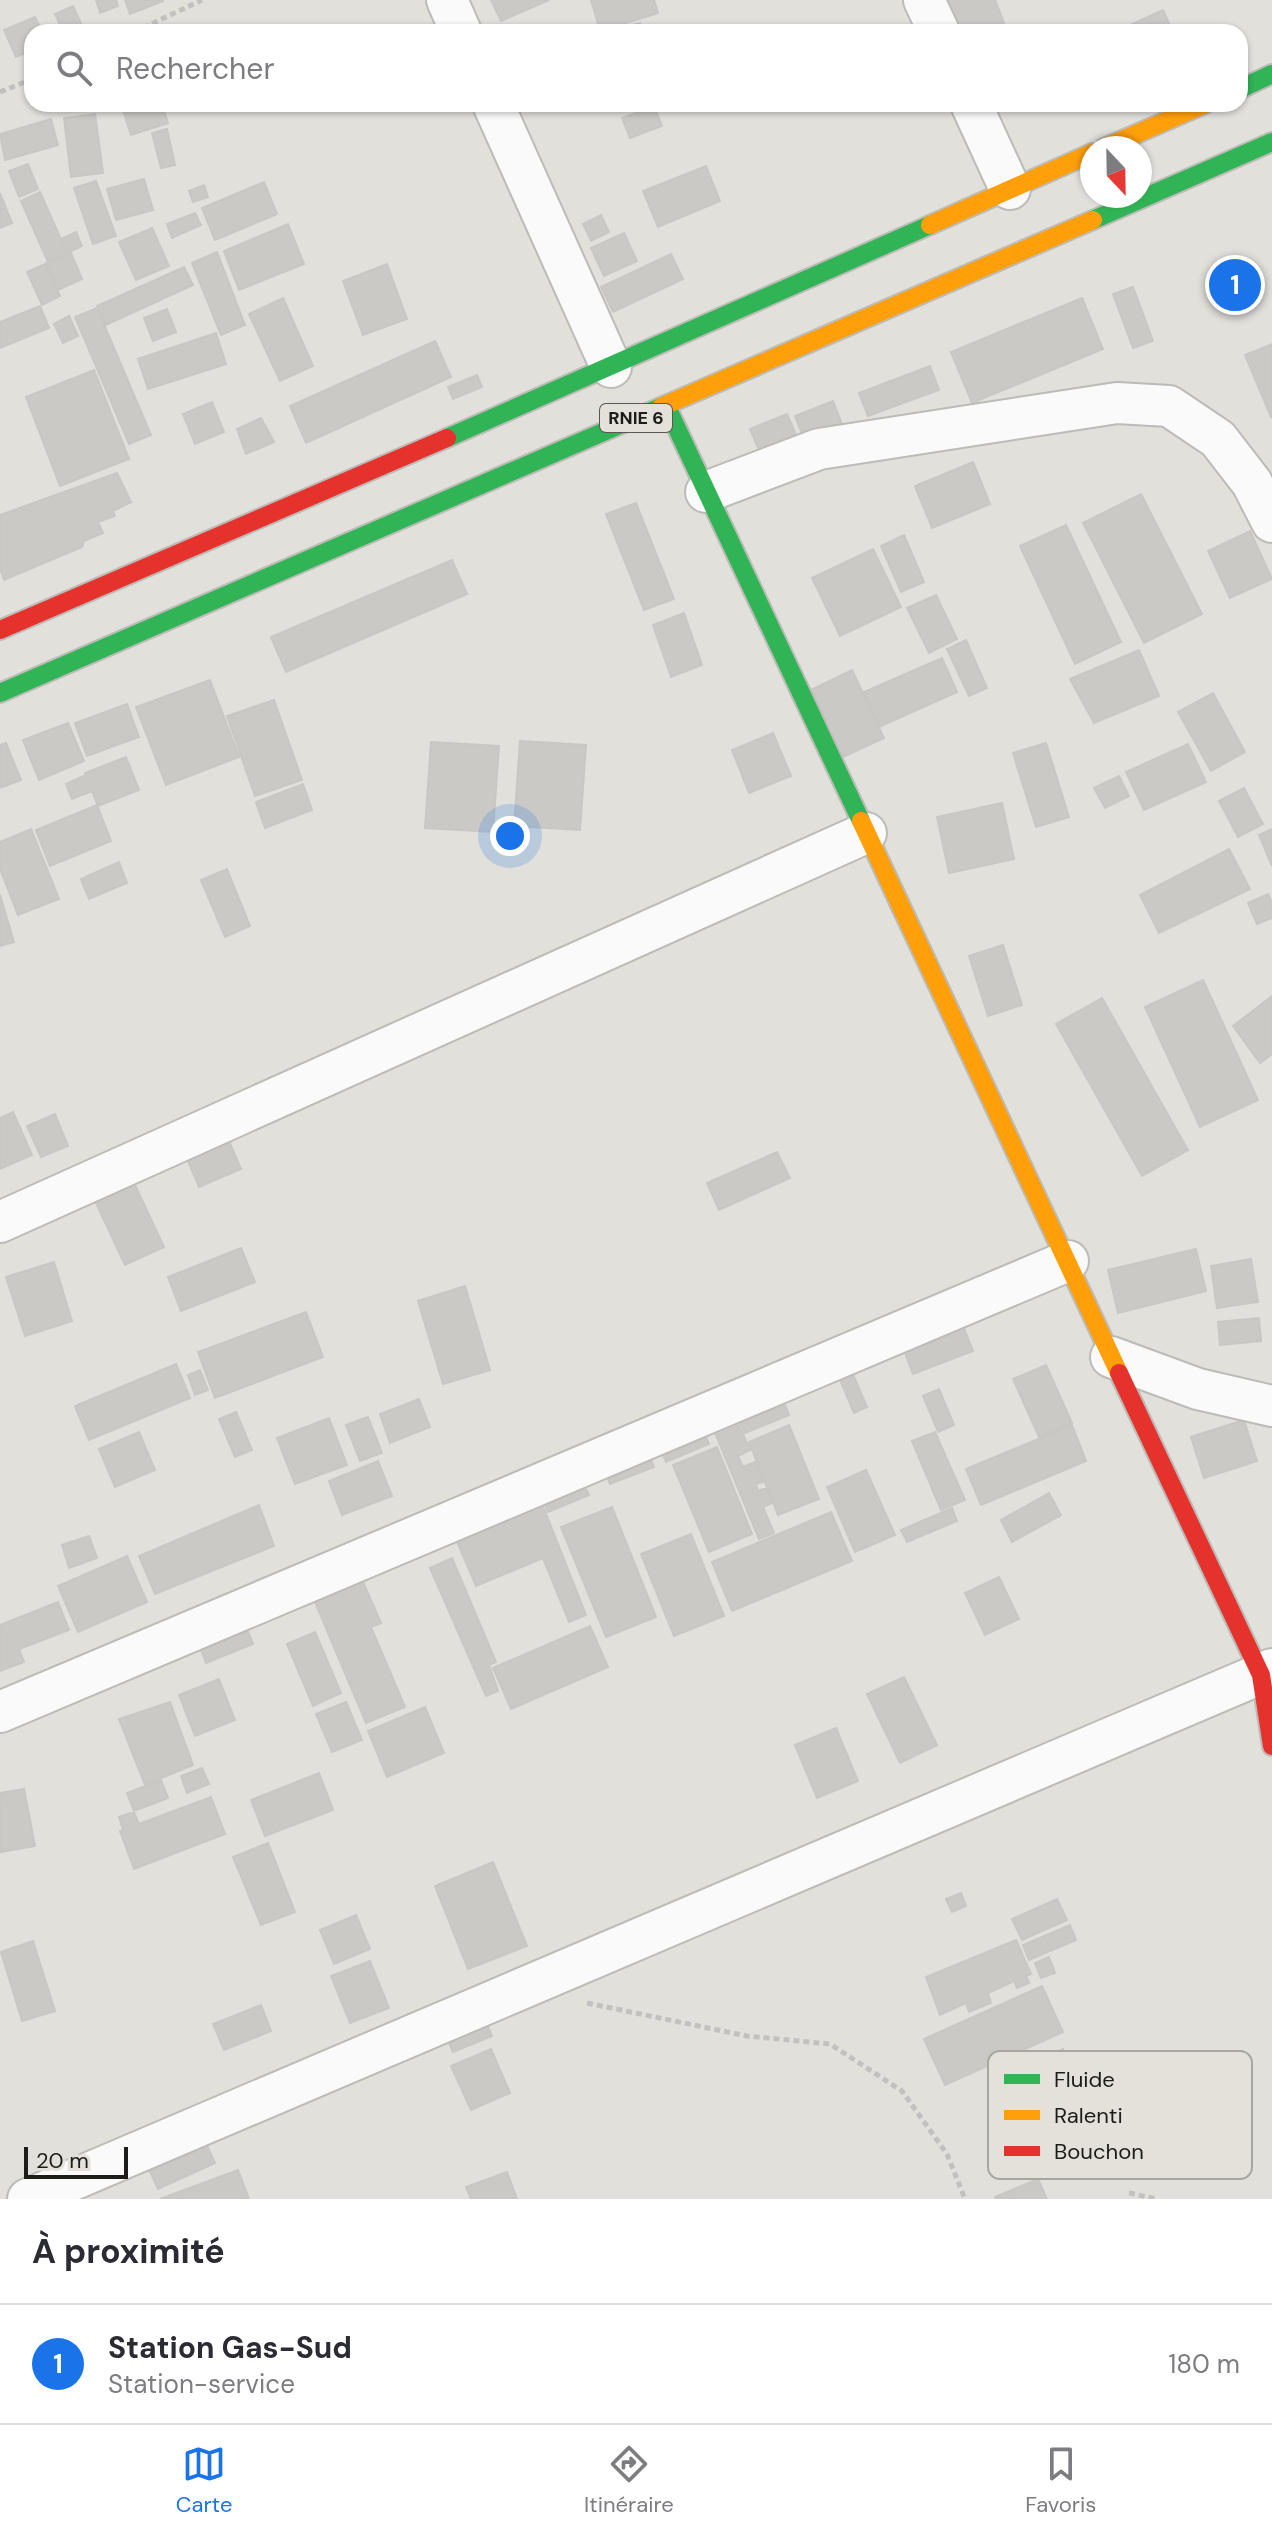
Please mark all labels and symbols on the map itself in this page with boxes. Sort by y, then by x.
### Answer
north arrow [1080,136,1152,208]
pin: 1 [1209,255,1261,315]
road number: RNIE 6 [600,404,672,432]
your location [490,816,530,856]
legend [988,2051,1252,2179]
text: Fluide [1054,2065,1115,2094]
text: Ralenti [1054,2101,1123,2130]
text: Bouchon [1054,2137,1144,2166]
scale bar [24,2143,128,2179]

